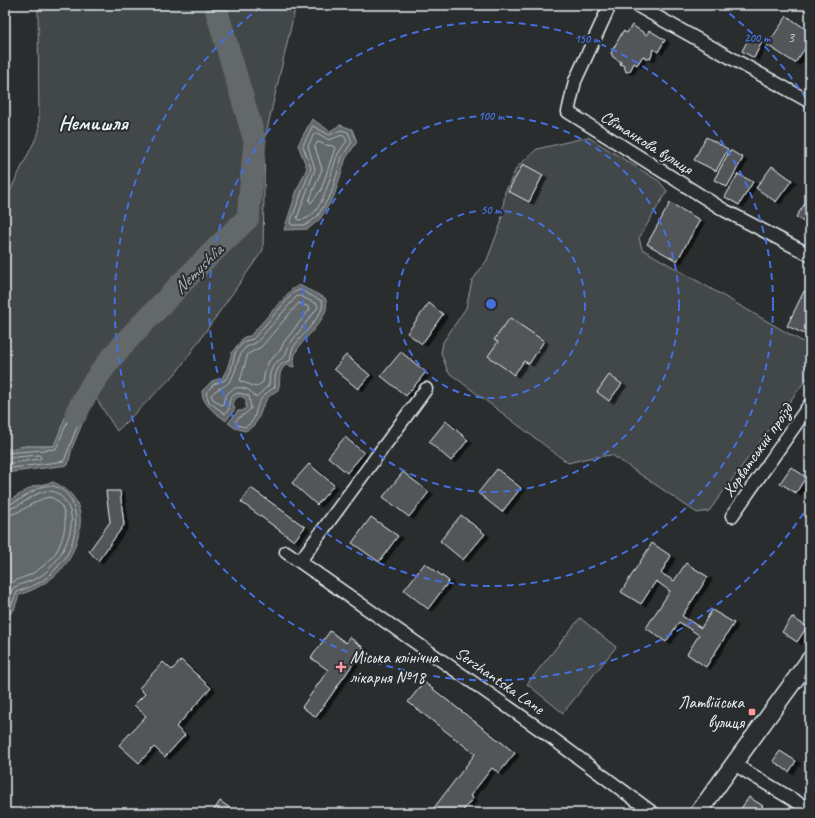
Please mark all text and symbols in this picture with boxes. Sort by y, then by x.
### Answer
house number: 3 [788,28,796,47]
text: 200 m [744,30,771,46]
text: 150 m [574,31,601,47]
street label: Світанкова вулиця [597,106,698,180]
text: 100 m [478,108,505,124]
district label: Немишля [58,110,129,136]
text: 50 m [481,202,502,218]
water label: Nemyshlia [169,238,229,298]
centre of rings [484,297,498,311]
street label: Хорватський проїзд [718,398,799,501]
street label: Serzhantska Lane [451,642,549,720]
place label: Міська клінічна лікарня №18 [350,647,440,688]
marker: Міська клінічна лікарня №18 [335,661,347,673]
place label: Латвійська вулиця [678,692,746,733]
marker: Латвійська вулиця [747,707,757,717]

